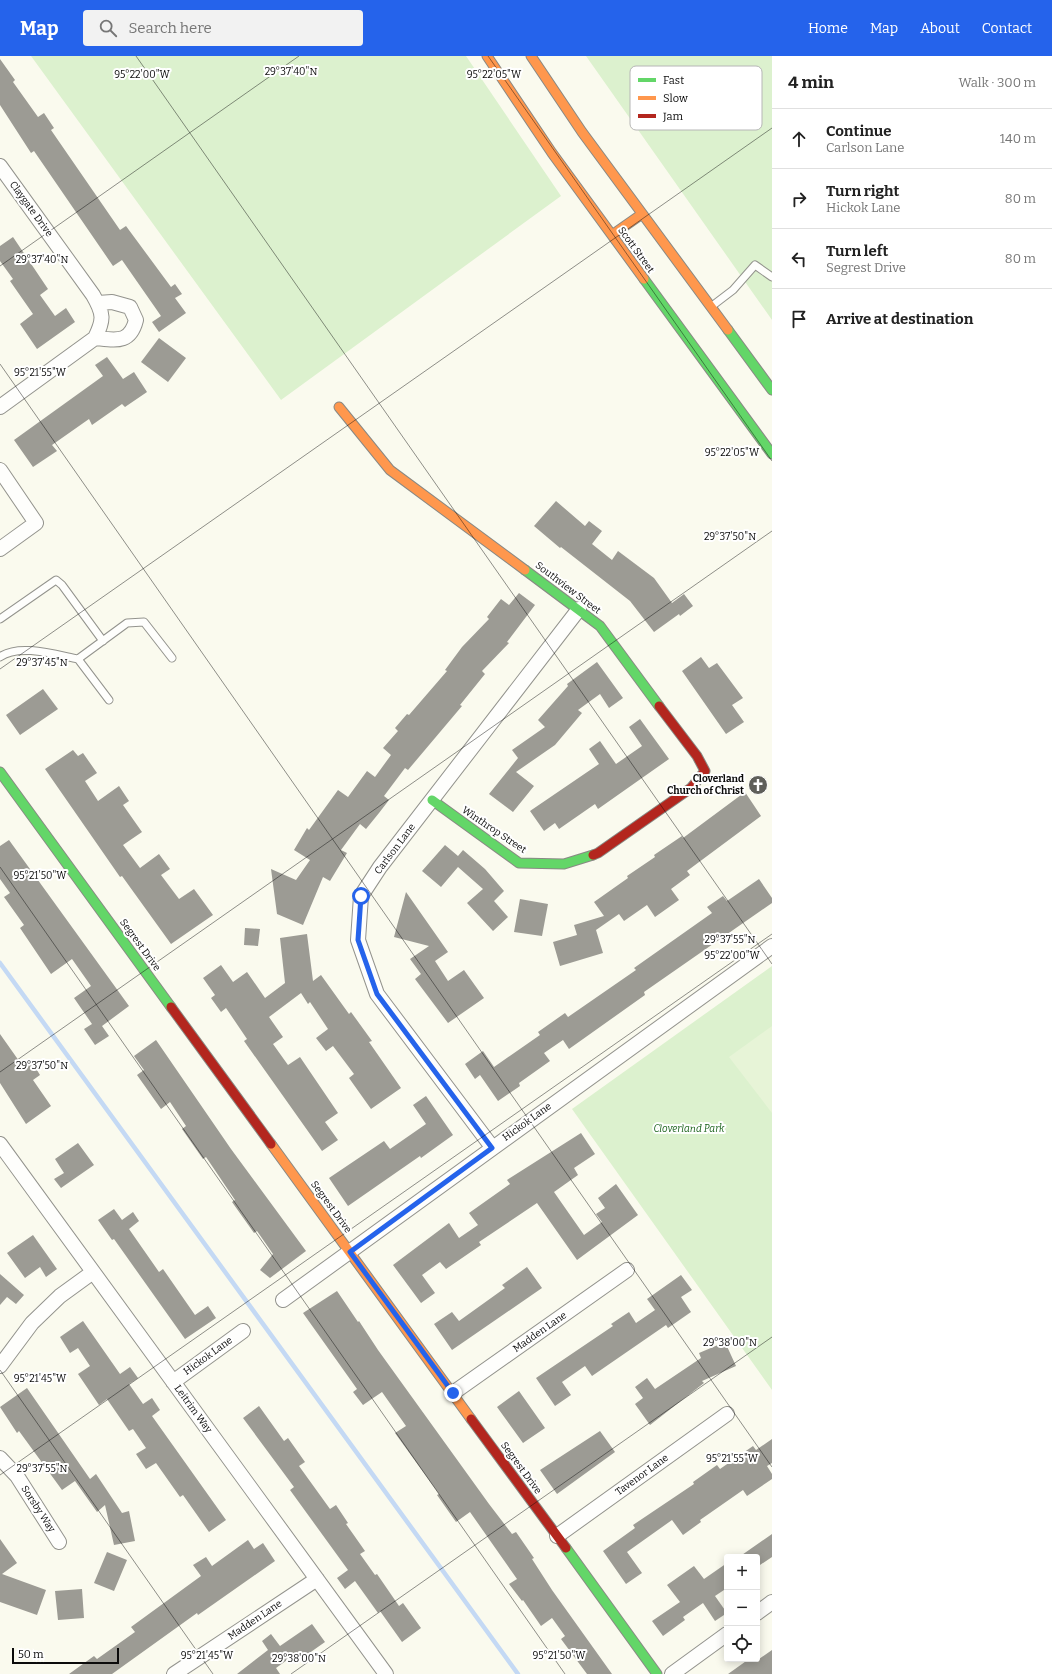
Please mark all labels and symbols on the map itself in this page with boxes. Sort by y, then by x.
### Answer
text: 29°37'40"N [265,66,317,78]
legend [630,66,762,130]
text: 95°22'00"W [114,69,171,81]
text: 95°22'05"W [467,69,522,81]
text: Fast [663,74,684,87]
text: Slow [663,92,688,105]
text: Jam [662,110,683,123]
street label: Claygate Drive [7,179,55,239]
street label: Scott Street [615,225,657,276]
text: 29°37'40"N [16,254,68,266]
text: 95°21'55"W [14,367,67,379]
text: 95°22'05"W [705,447,760,459]
text: 29°37'50"N [704,531,756,543]
street label: Southview Street [533,559,603,617]
text: 29°37'45"N [16,657,68,669]
place label: Cloverland Church of Christ [667,773,744,797]
church icon: Cloverland Church of Christ [747,774,769,796]
street label: Winthrop Street [460,804,529,856]
street label: Carlson Lane [372,821,418,877]
text: 95°21'50"W [13,870,67,882]
route start [352,887,370,905]
street label: Segrest Drive [117,917,163,973]
text: 29°37'55"N [704,934,756,946]
text: 95°22'00"W [704,950,761,962]
text: 29°37'50"N [16,1060,68,1072]
street label: Hickok Lane [500,1100,554,1144]
park label: Cloverland Park [653,1123,725,1135]
street label: Segrest Drive [308,1179,354,1235]
street label: Madden Lane [511,1309,569,1355]
street label: Hickok Lane [181,1334,235,1378]
text: 29°38'00"N [703,1337,757,1349]
text: 95°21'45"W [14,1373,67,1385]
street label: Leitrim Way [172,1383,215,1436]
route end [444,1384,462,1402]
street label: Segrest Drive [498,1440,544,1496]
street label: Tavenor Lane [613,1452,671,1498]
text: 95°21'55"W [706,1453,759,1465]
text: 29°37'55"N [16,1463,68,1475]
street label: Sorsby Way [18,1483,58,1535]
street label: Madden Lane [226,1598,284,1642]
scale bar [12,1646,119,1665]
text: 95°21'45"W [181,1650,234,1662]
text: 95°21'50"W [532,1650,586,1662]
text: 29°38'00"N [272,1653,326,1665]

